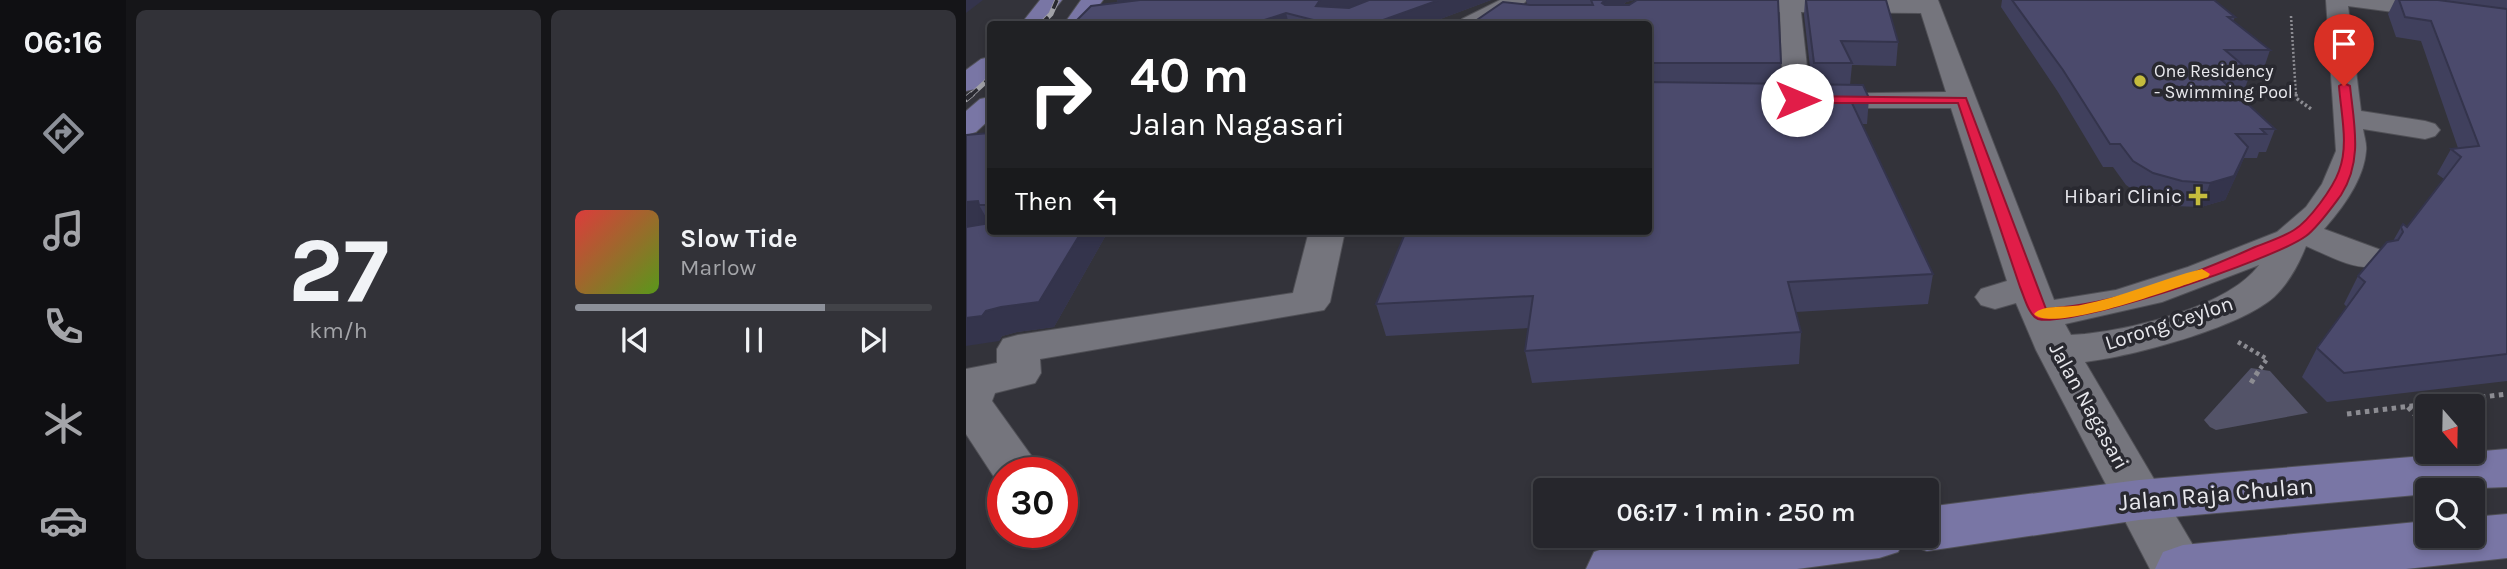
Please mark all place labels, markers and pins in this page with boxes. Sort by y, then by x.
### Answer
pin [2314,14,2374,86]
place label: One Residency - Swimming Pool [2154,60,2293,103]
marker: One Residency - Swimming Pool [2132,73,2148,89]
place label: Hibari Clinic [2064,184,2182,208]
marker: Hibari Clinic [2188,186,2208,206]

